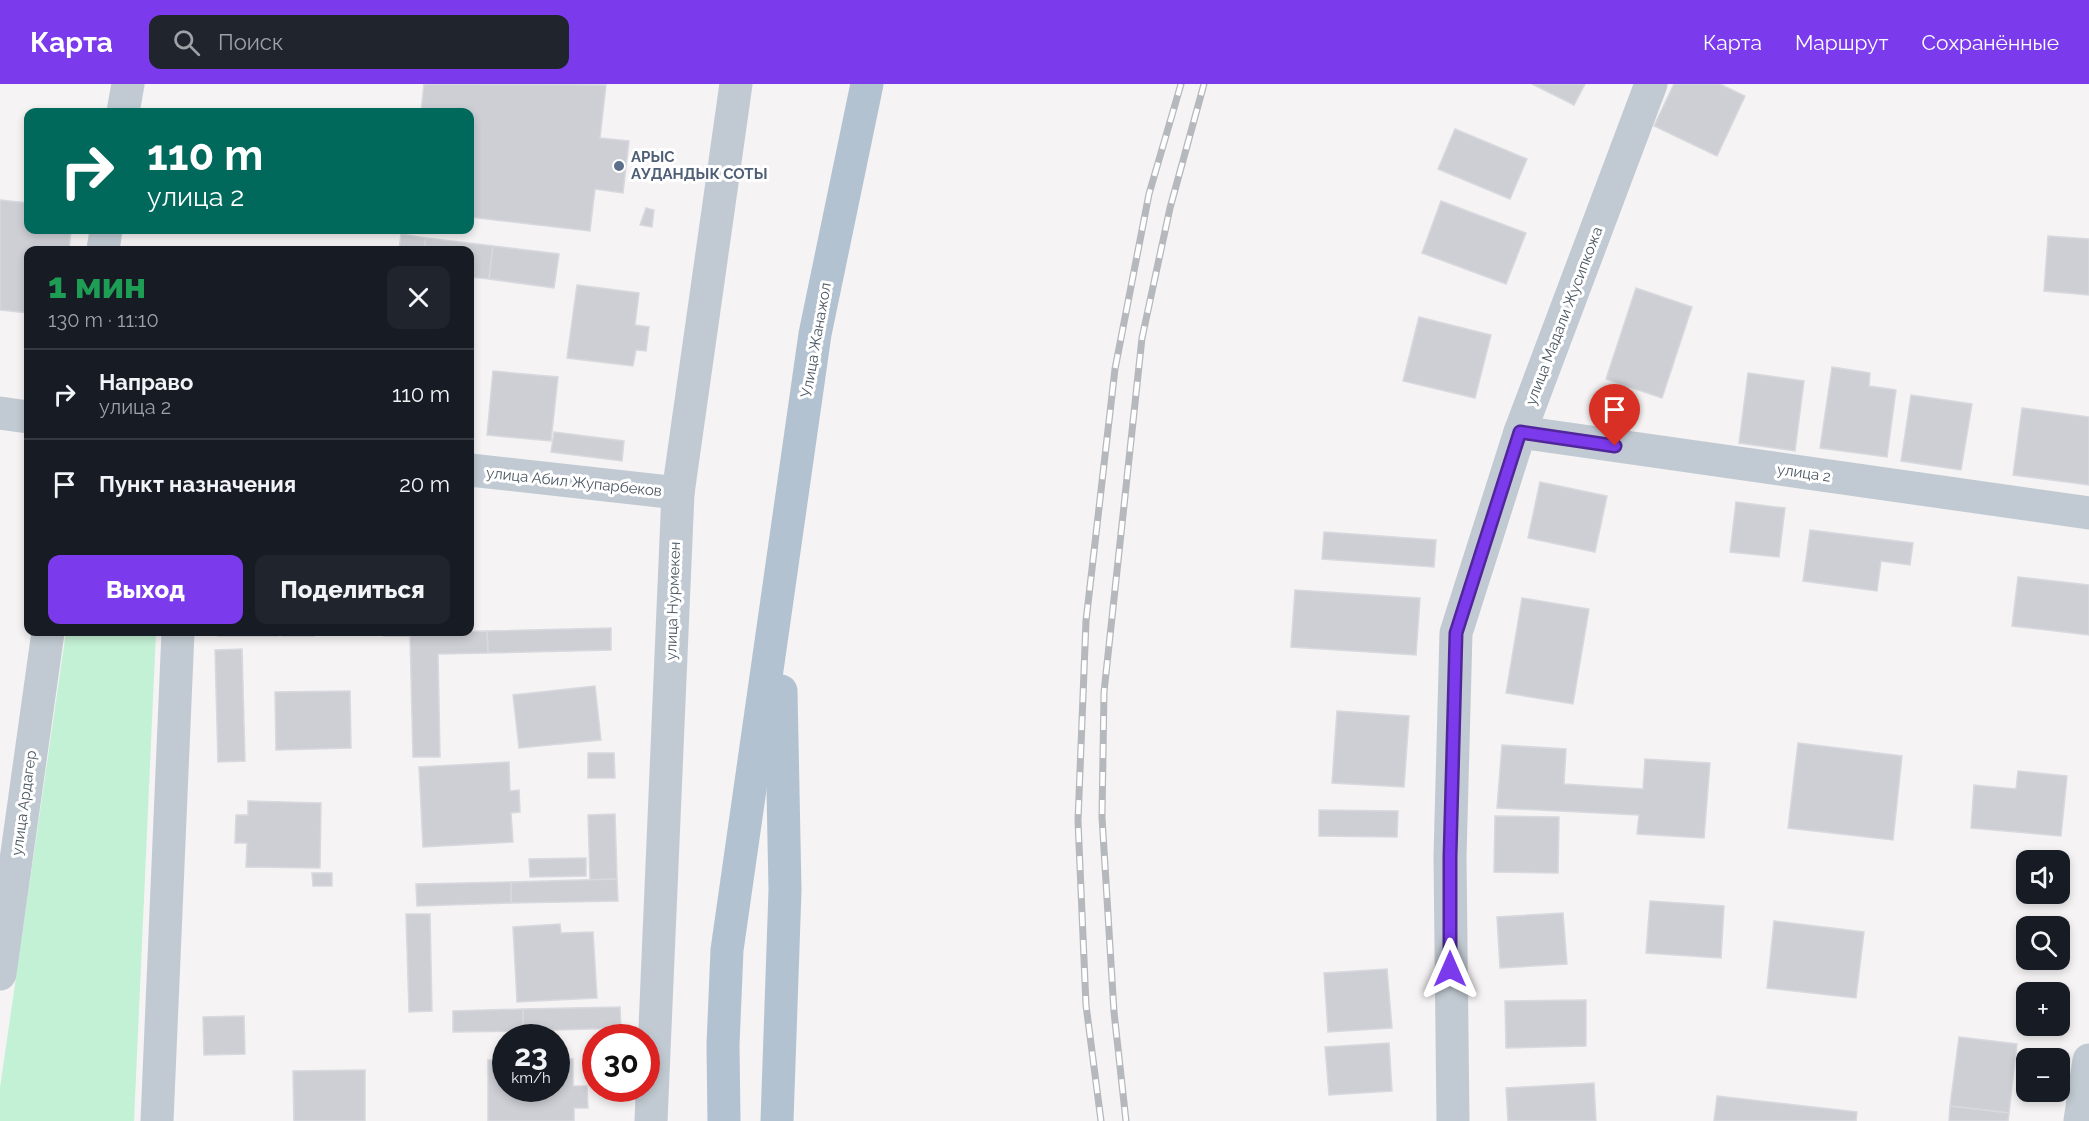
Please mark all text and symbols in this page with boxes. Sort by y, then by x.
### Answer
search box [149,15,569,69]
text: Карта [30,26,113,59]
icon: search [170,26,203,59]
text: Поиск [218,29,283,55]
text: Карта [1703,30,1762,55]
text: Маршрут [1795,30,1888,55]
text: Сохранённые [1921,30,2059,55]
text: 110 m [147,131,263,180]
icon: right [48,132,126,210]
place label: АРЫС АУДАНДЫК СОТЫ [631,148,767,183]
marker: АРЫС АУДАНДЫК СОТЫ [612,159,626,173]
text: улица 2 [147,181,244,212]
street label: улица Мадали Жусипкожа [1522,224,1606,408]
text: 1 мин [48,264,146,306]
button: close [387,266,450,329]
street label: Улица Жанажол [797,281,835,399]
text: 130 m · 11:10 [48,308,159,332]
text: Направо [99,369,193,395]
icon: right [48,378,81,411]
text: 110 m [392,381,450,407]
pin [1589,384,1640,446]
icon: arrive [1598,393,1631,426]
text: улица 2 [99,395,171,419]
street label: улица 2 [1776,460,1832,486]
street label: улица Абил Жупарбеков [485,464,663,500]
icon: arrive [48,468,81,501]
text: Пункт назначения [99,471,296,497]
text: 20 m [399,471,450,497]
street label: улица Нурмекен [662,541,684,661]
button: Выход [48,555,243,624]
button: Поделиться [255,555,450,624]
street label: улица Ардагер [8,749,40,857]
map controls [2016,850,2070,1102]
button: sound [2016,850,2070,904]
button: search [2016,916,2070,970]
position arrow [1418,937,1482,1001]
button: + [2016,982,2070,1036]
speed limit sign: 30 [582,1024,660,1102]
text: 23 [514,1038,548,1073]
button: − [2016,1048,2070,1102]
text: km/h [511,1069,551,1087]

